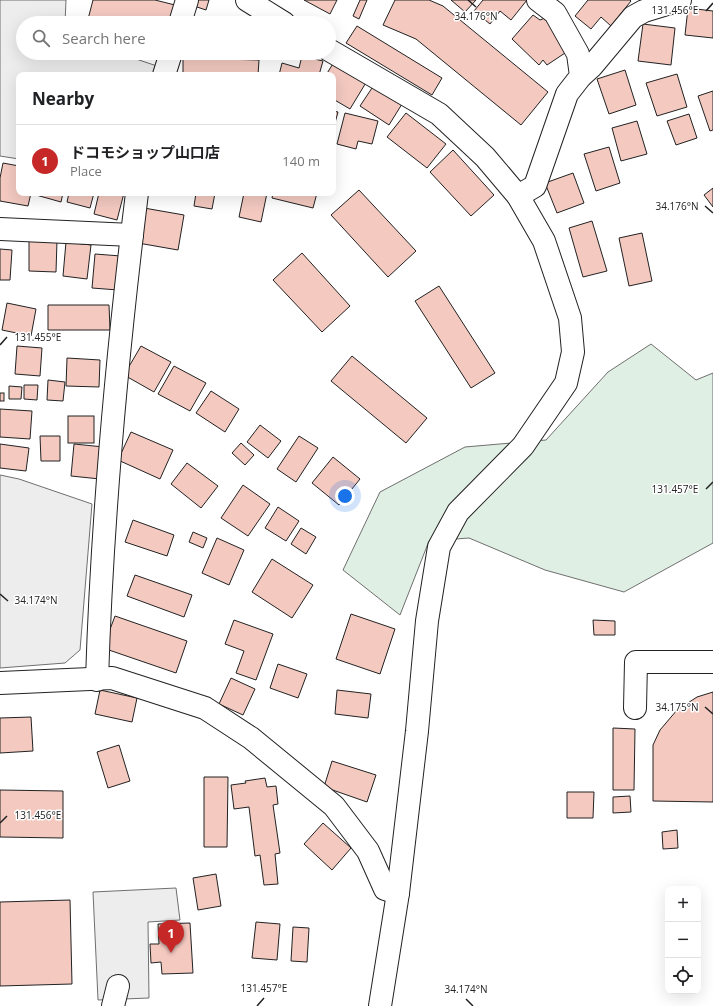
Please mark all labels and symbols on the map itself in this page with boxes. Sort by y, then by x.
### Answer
text: 131.456°E [652,3,698,17]
text: 34.176°N [454,9,498,23]
text: 34.176°N [655,199,699,213]
text: 131.455°E [15,330,61,344]
text: 131.457°E [652,482,698,496]
your location [335,486,355,506]
text: 34.174°N [14,593,58,607]
text: 34.175°N [655,700,699,714]
text: 131.456°E [15,808,61,822]
pin: 1 [158,920,184,953]
text: 131.457°E [241,981,287,995]
text: 34.174°N [444,982,488,996]

